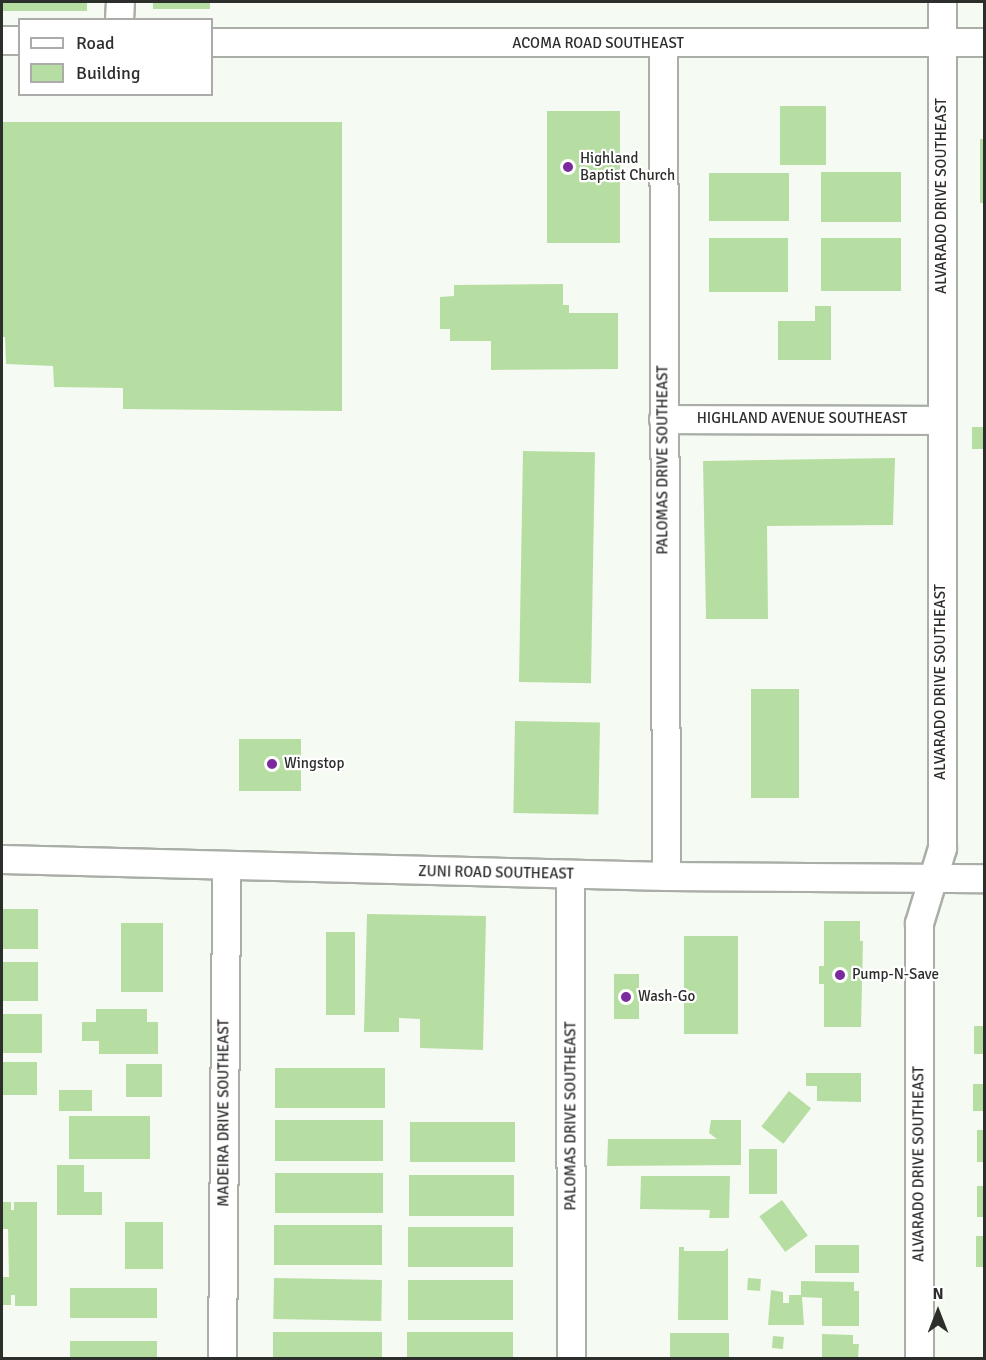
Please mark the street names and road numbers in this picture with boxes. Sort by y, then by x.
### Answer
street label: ACOMA ROAD SOUTHEAST [512,35,684,53]
street label: ALVARADO DRIVE SOUTHEAST [933,98,951,294]
street label: PALOMAS DRIVE SOUTHEAST [654,365,672,555]
street label: HIGHLAND AVENUE SOUTHEAST [697,410,907,428]
street label: ALVARADO DRIVE SOUTHEAST [932,584,950,780]
street label: ZUNI ROAD SOUTHEAST [418,863,574,883]
street label: MADEIRA DRIVE SOUTHEAST [215,1019,233,1207]
street label: PALOMAS DRIVE SOUTHEAST [562,1021,580,1211]
street label: ALVARADO DRIVE SOUTHEAST [910,1066,928,1262]

